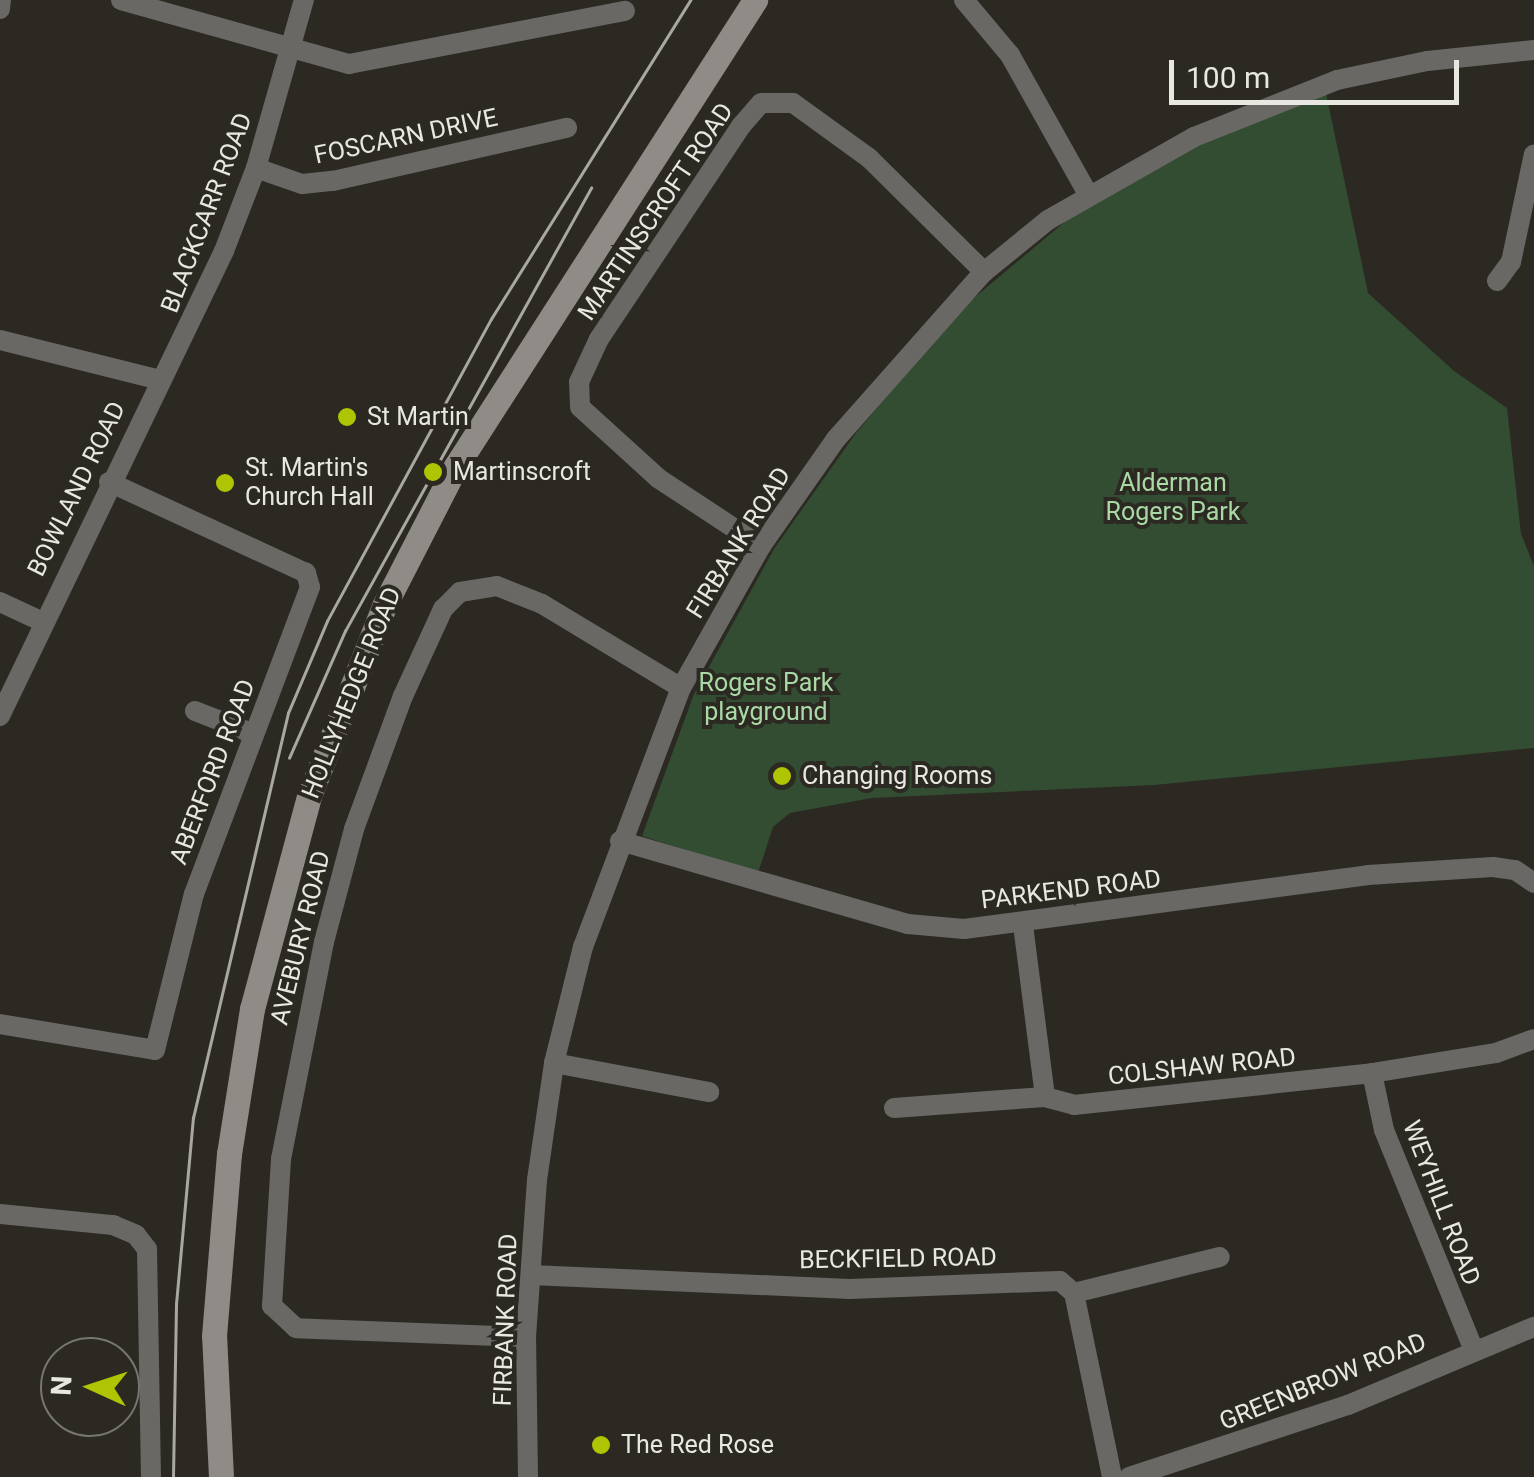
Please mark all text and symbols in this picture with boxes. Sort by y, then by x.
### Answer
scale bar [1174,40,1464,102]
text: 100 m [1186,60,1270,95]
street label: MARTINSCROFT ROAD [572,97,740,327]
street label: FOSCARN DRIVE [312,103,500,171]
street label: BLACKCARR ROAD [155,109,259,317]
street label: BOWLAND ROAD [22,397,132,581]
place label: St Martin [367,402,469,432]
marker: St Martin [336,406,358,428]
place label: St. Martin's Church Hall [245,454,374,513]
place label: Martinscroft [453,457,591,487]
marker: Martinscroft [422,461,444,483]
street label: FIRBANK ROAD [681,462,797,624]
park label: Alderman Rogers Park [1106,469,1240,528]
marker: St. Martin's Church Hall [214,472,236,494]
street label: HOLLYHEDGE ROAD [296,583,408,803]
park label: Rogers Park playground [699,669,833,728]
street label: ABERFORD ROAD [164,675,262,869]
place label: Changing Rooms [802,761,992,791]
marker: Changing Rooms [771,765,793,787]
street label: AVEBURY ROAD [265,848,337,1028]
street label: PARKEND ROAD [979,864,1163,916]
street label: COLSHAW ROAD [1107,1042,1297,1092]
street label: WEYHILL ROAD [1396,1116,1486,1290]
street label: FIRBANK ROAD [488,1233,524,1407]
street label: BECKFIELD ROAD [799,1242,997,1276]
street label: GREENBROW ROAD [1215,1327,1431,1437]
north arrow [40,1337,140,1437]
text: N [45,1375,79,1396]
place label: The Red Rose [621,1430,774,1460]
marker: The Red Rose [590,1434,612,1456]

